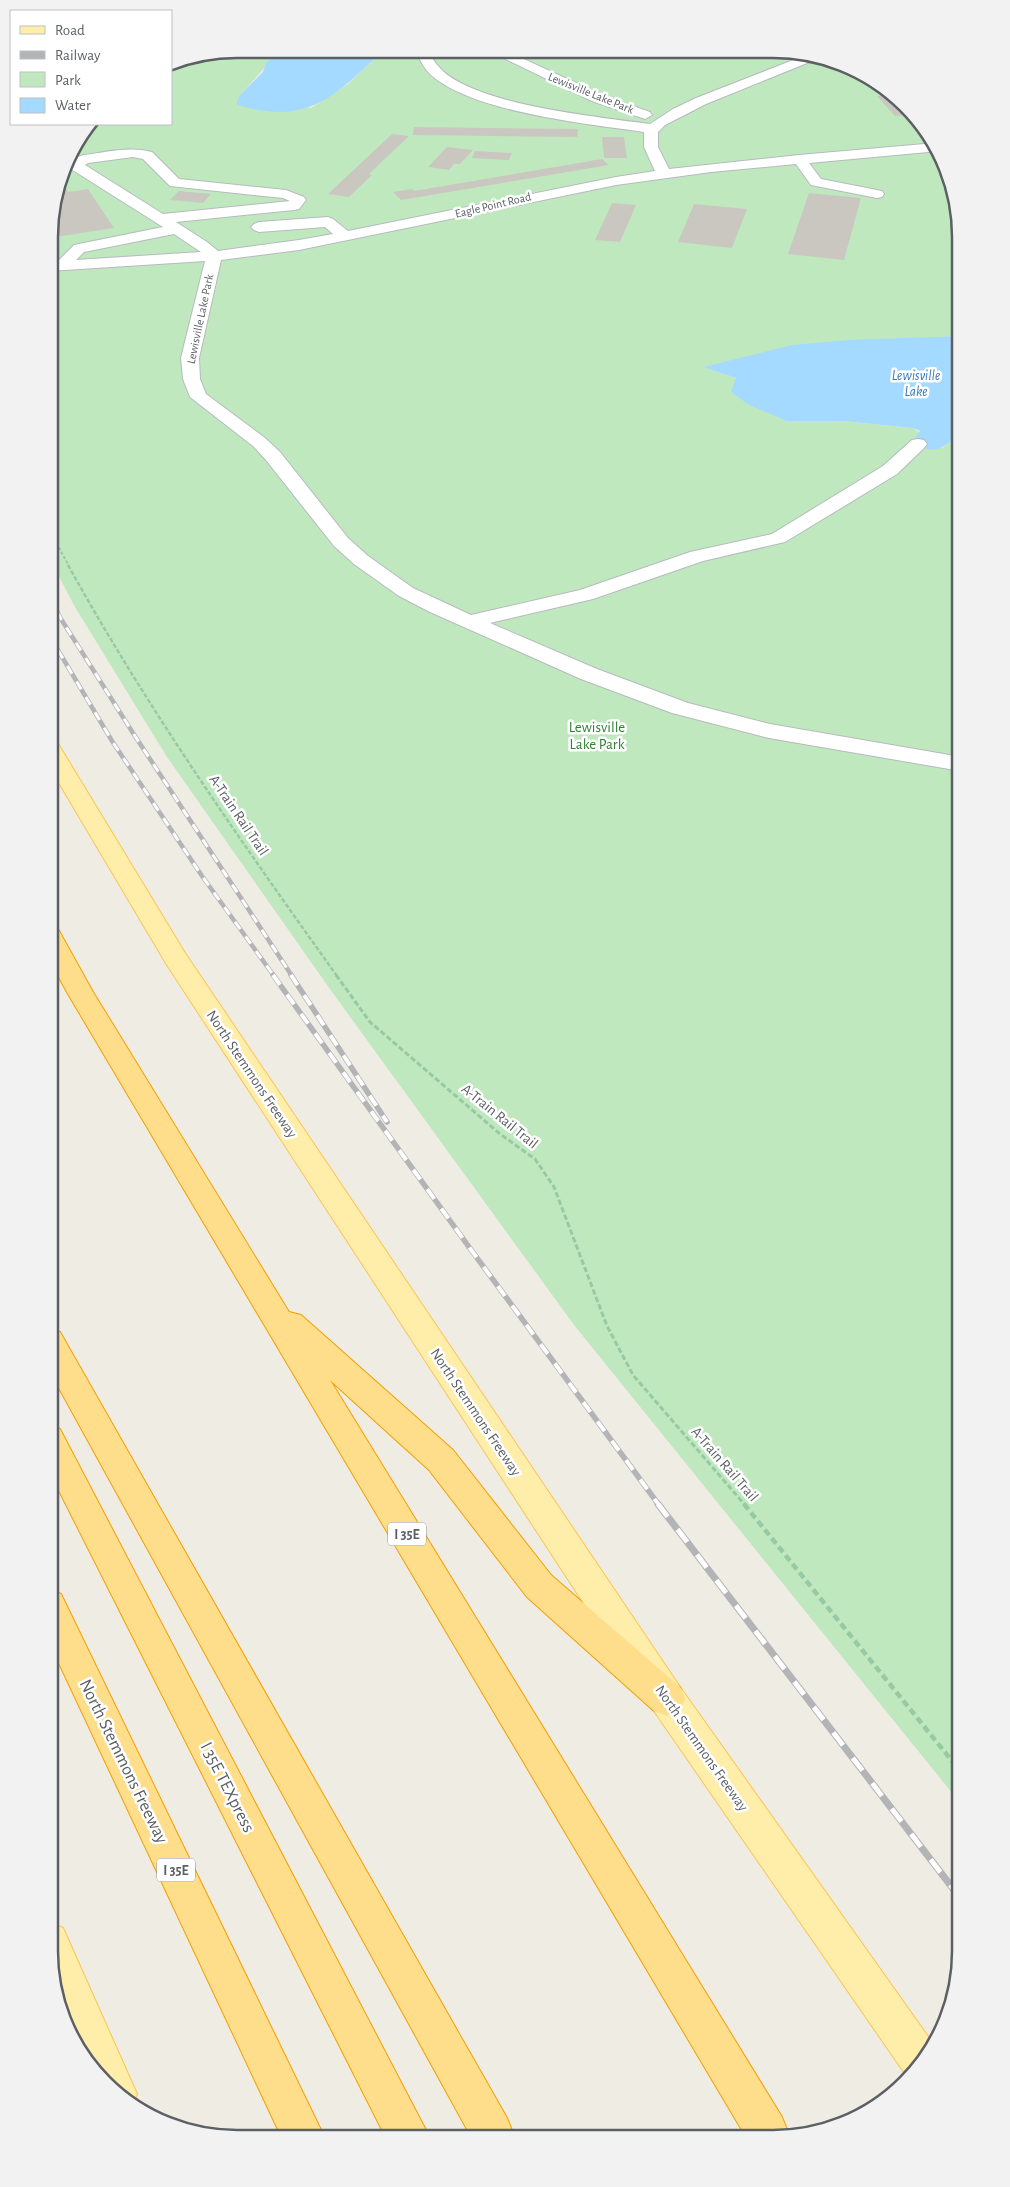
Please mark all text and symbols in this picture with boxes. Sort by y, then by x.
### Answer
legend [10,10,172,125]
text: Road [55,23,85,38]
text: Railway [55,48,101,63]
street label: Lewisville Lake Park [546,70,636,116]
text: Park [55,73,81,88]
text: Water [55,98,91,113]
street label: Eagle Point Road [454,190,532,220]
street label: Lewisville Lake Park [185,273,215,365]
water label: Lewisville Lake [892,369,940,399]
park label: Lewisville Lake Park [569,720,625,752]
street label: A-Train Rail Trail [206,772,271,858]
street label: North Stemmons Freeway [203,1008,300,1141]
street label: A-Train Rail Trail [459,1081,541,1152]
street label: North Stemmons Freeway [427,1346,524,1479]
street label: A-Train Rail Trail [688,1424,761,1505]
road number: I 35E [388,1522,426,1546]
street label: North Stemmons Freeway [76,1677,171,1847]
street label: North Stemmons Freeway [652,1683,751,1815]
street label: I 35E TEXpress [197,1739,258,1836]
road number: I 35E [157,1858,195,1882]

